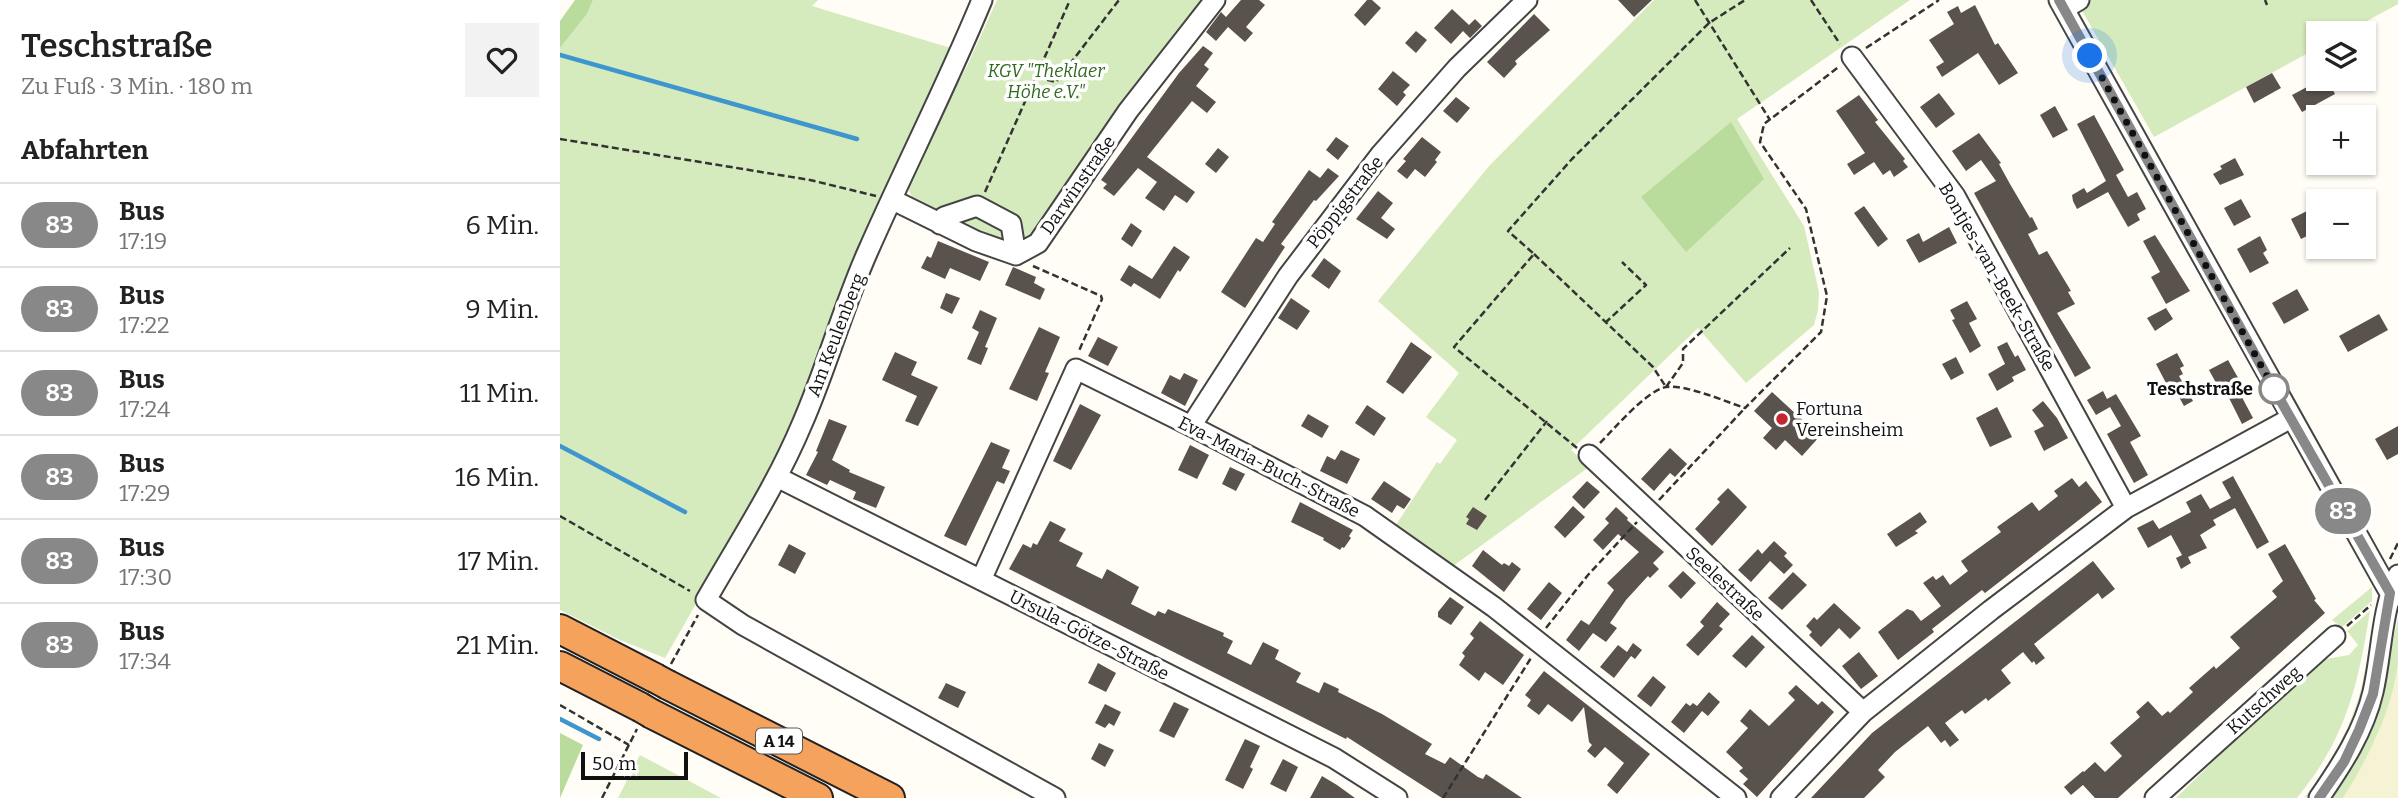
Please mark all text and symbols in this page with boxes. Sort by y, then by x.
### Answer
map controls [2306,21,2376,259]
button: layers [2306,21,2376,91]
button: heart [465,23,539,97]
text: Teschstraße [21,26,213,66]
your location [2072,38,2107,73]
park label: KGV "Theklaer Höhe e.V." [988,60,1105,103]
text: Zu Fuß · 3 Min. · 180 m [21,72,253,100]
button: + [2306,105,2376,175]
street label: Darwinstraße [1036,131,1120,239]
text: Abfahrten [21,135,148,166]
street label: Pöppigstraße [1302,151,1388,253]
street label: Bontjes-van-Beek-Straße [1934,179,2060,375]
button: − [2306,189,2376,259]
text: Bus [119,196,165,227]
text: 6 Min. [466,210,539,241]
text: 83 [46,211,73,239]
text: 17:19 [119,227,167,255]
street label: Am Keulenberg [802,270,870,400]
text: Bus [119,280,165,311]
text: 9 Min. [466,294,539,325]
text: 83 [46,295,73,323]
text: 17:22 [119,311,170,339]
text: Bus [119,364,165,395]
marker: Teschstraße [2259,374,2289,404]
text: 11 Min. [460,378,539,409]
place label: Teschstraße [2147,378,2253,400]
text: 83 [46,379,73,407]
text: 17:24 [119,395,170,423]
place label: Fortuna Vereinsheim [1796,398,1903,441]
marker: Fortuna Vereinsheim [1774,411,1790,427]
street label: Eva-Maria-Buch-Straße [1175,412,1363,522]
text: Bus [119,448,165,479]
text: 16 Min. [455,462,539,493]
text: 83 [46,463,73,491]
text: 17:29 [119,479,171,507]
line badge: 83 [2312,488,2374,534]
text: 83 [2329,497,2357,525]
text: Bus [119,532,165,563]
street label: Seelestraße [1681,542,1769,626]
text: 17 Min. [457,546,539,577]
text: 83 [46,547,73,575]
text: 17:30 [119,563,172,591]
street label: Ursula-Götze-Straße [1005,585,1173,685]
text: Bus [119,616,165,647]
text: 21 Min. [456,630,539,661]
text: 83 [46,631,73,659]
text: 17:34 [119,647,171,675]
street label: Kutschweg [2222,661,2306,739]
road number: A 14 [756,728,802,754]
scale bar [581,749,688,781]
text: 50 m [592,752,636,775]

